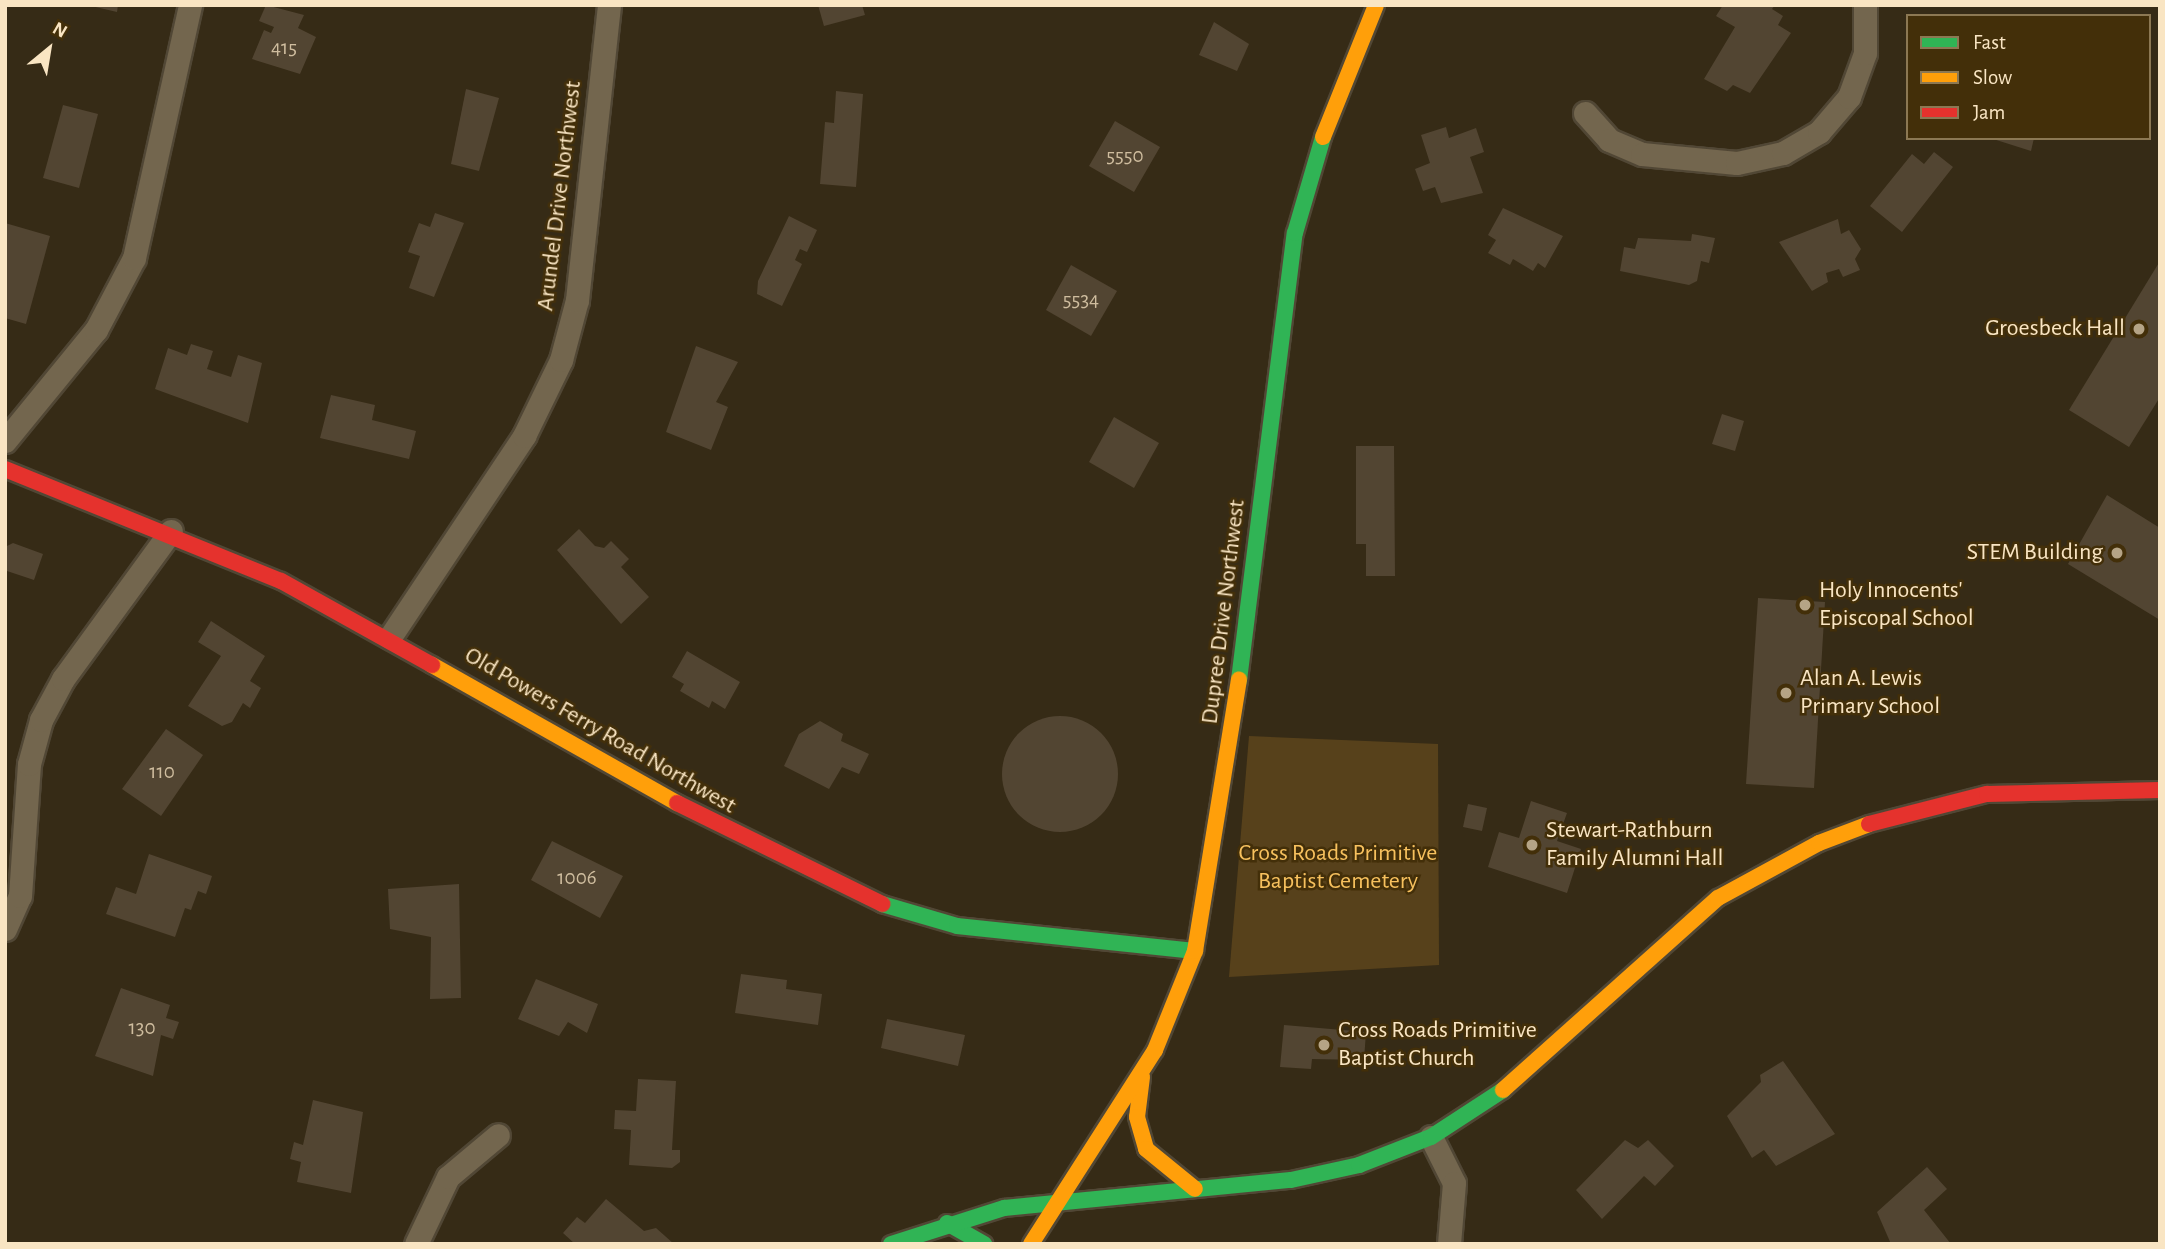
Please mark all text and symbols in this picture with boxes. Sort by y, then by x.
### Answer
north arrow [14,14,84,84]
legend [1906,14,2151,140]
text: N [49,19,70,42]
text: Fast [1973,32,2006,53]
house number: 415 [271,35,297,61]
text: Slow [1973,67,2012,88]
street label: Arundel Drive Northwest [532,79,588,313]
text: Jam [1973,102,2005,123]
house number: 5550 [1106,143,1144,169]
house number: 5534 [1063,287,1099,313]
place label: Groesbeck Hall [1985,315,2125,343]
marker: Groesbeck Hall [2131,321,2147,337]
street label: Dupree Drive Northwest [1196,498,1252,726]
place label: STEM Building [1967,539,2103,567]
marker: STEM Building [2109,545,2125,561]
place label: Holy Innocents' Episcopal School [1819,577,1974,633]
marker: Holy Innocents' Episcopal School [1797,597,1813,613]
street label: Old Powers Ferry Road Northwest [459,641,741,821]
place label: Alan A. Lewis Primary School [1800,665,1940,721]
marker: Alan A. Lewis Primary School [1778,685,1794,701]
house number: 110 [149,759,175,785]
place label: Stewart-Rathburn Family Alumni Hall [1546,817,1723,873]
marker: Stewart-Rathburn Family Alumni Hall [1524,837,1540,853]
park label: Cross Roads Primitive Baptist Cemetery [1239,840,1437,896]
house number: 1006 [557,865,597,891]
house number: 130 [129,1015,155,1041]
place label: Cross Roads Primitive Baptist Church [1338,1017,1537,1073]
marker: Cross Roads Primitive Baptist Church [1316,1037,1332,1053]

